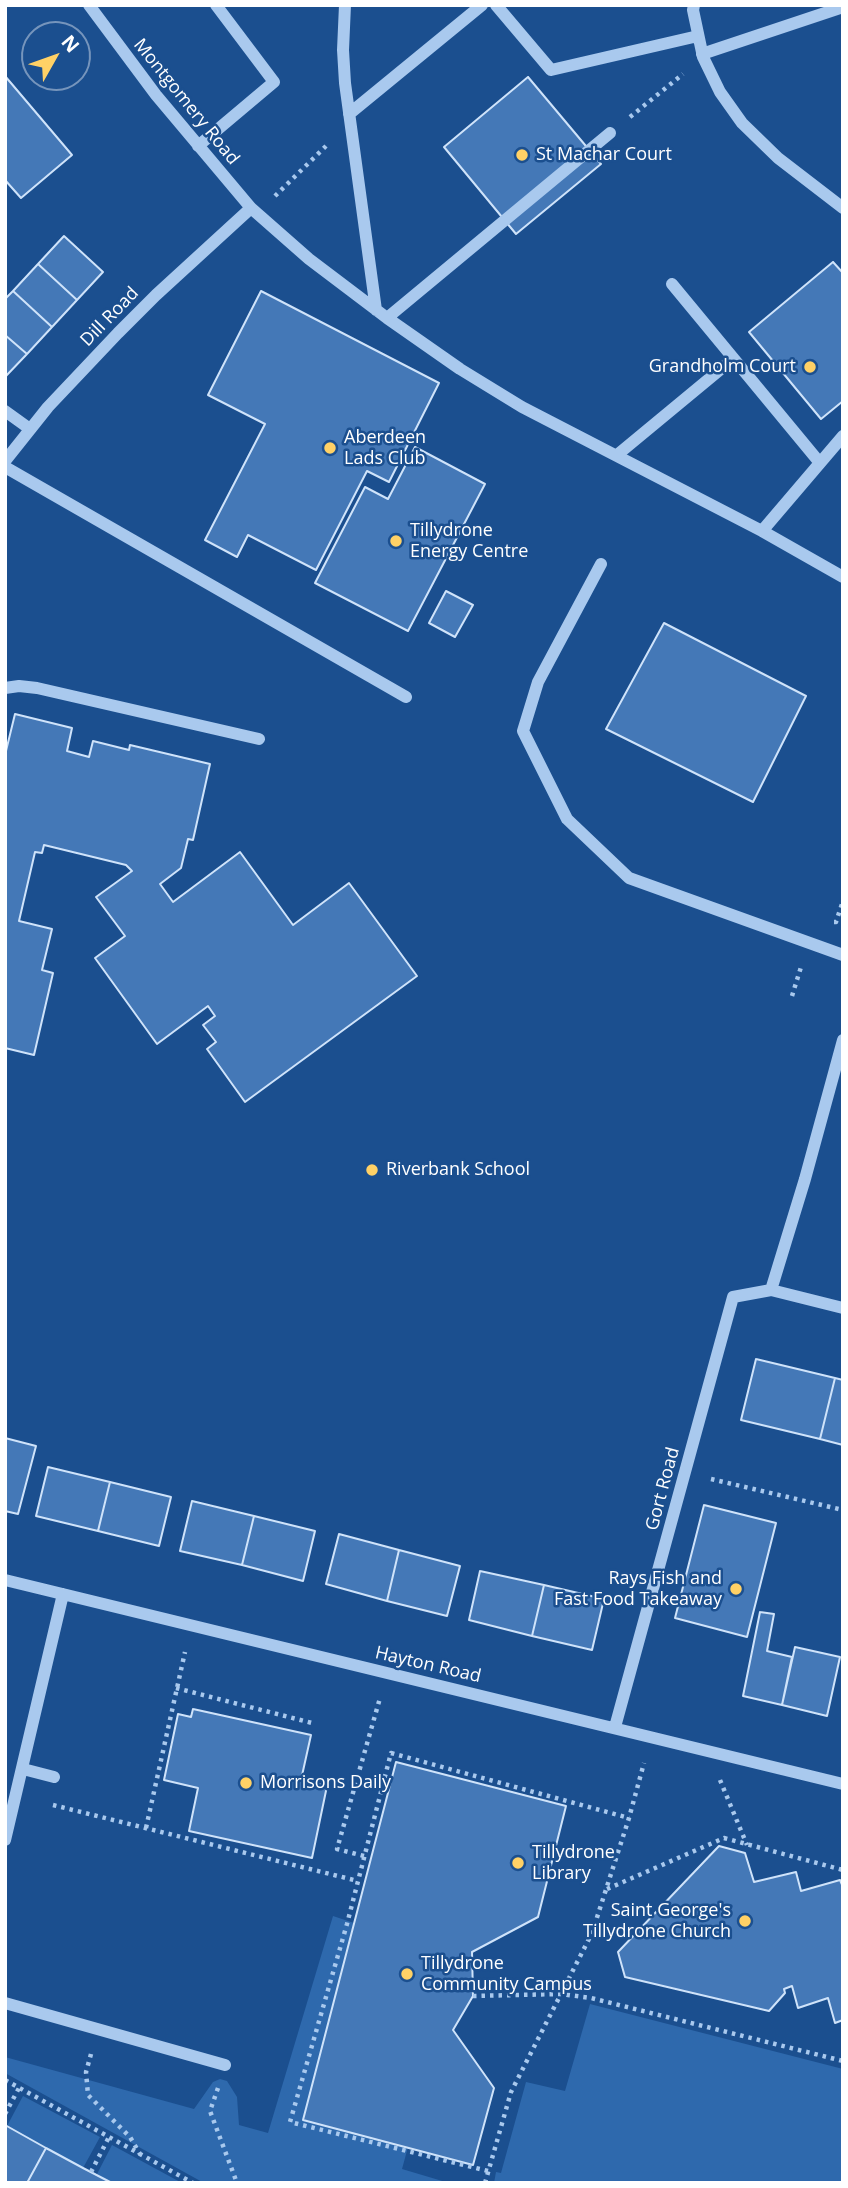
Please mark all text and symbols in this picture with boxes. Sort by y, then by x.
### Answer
north arrow [21,21,91,91]
text: N [56,30,85,58]
street label: Montgomery Road [129,35,243,169]
place label: St Machar Court [536,144,672,166]
marker: St Machar Court [514,147,530,163]
street label: Dill Road [76,283,144,351]
place label: Grandholm Court [649,356,796,378]
marker: Grandholm Court [802,359,818,375]
place label: Aberdeen Lads Club [344,427,426,470]
marker: Aberdeen Lads Club [322,440,338,456]
place label: Tillydrone Energy Centre [410,520,528,562]
marker: Tillydrone Energy Centre [388,533,404,549]
place label: Riverbank School [386,1159,530,1181]
marker: Riverbank School [364,1162,380,1178]
street label: Gort Road [642,1445,684,1533]
place label: Rays Fish and Fast Food Takeaway [554,1568,722,1610]
marker: Rays Fish and Fast Food Takeaway [728,1581,744,1597]
street label: Hayton Road [373,1642,483,1688]
place label: Morrisons Daily [260,1772,391,1794]
marker: Morrisons Daily [238,1775,254,1791]
place label: Tillydrone Library [532,1842,615,1884]
marker: Tillydrone Library [510,1855,526,1871]
place label: Saint George's Tillydrone Church [583,1900,731,1942]
marker: Saint George's Tillydrone Church [737,1913,753,1929]
place label: Tillydrone Community Campus [421,1953,592,1996]
marker: Tillydrone Community Campus [399,1966,415,1982]

